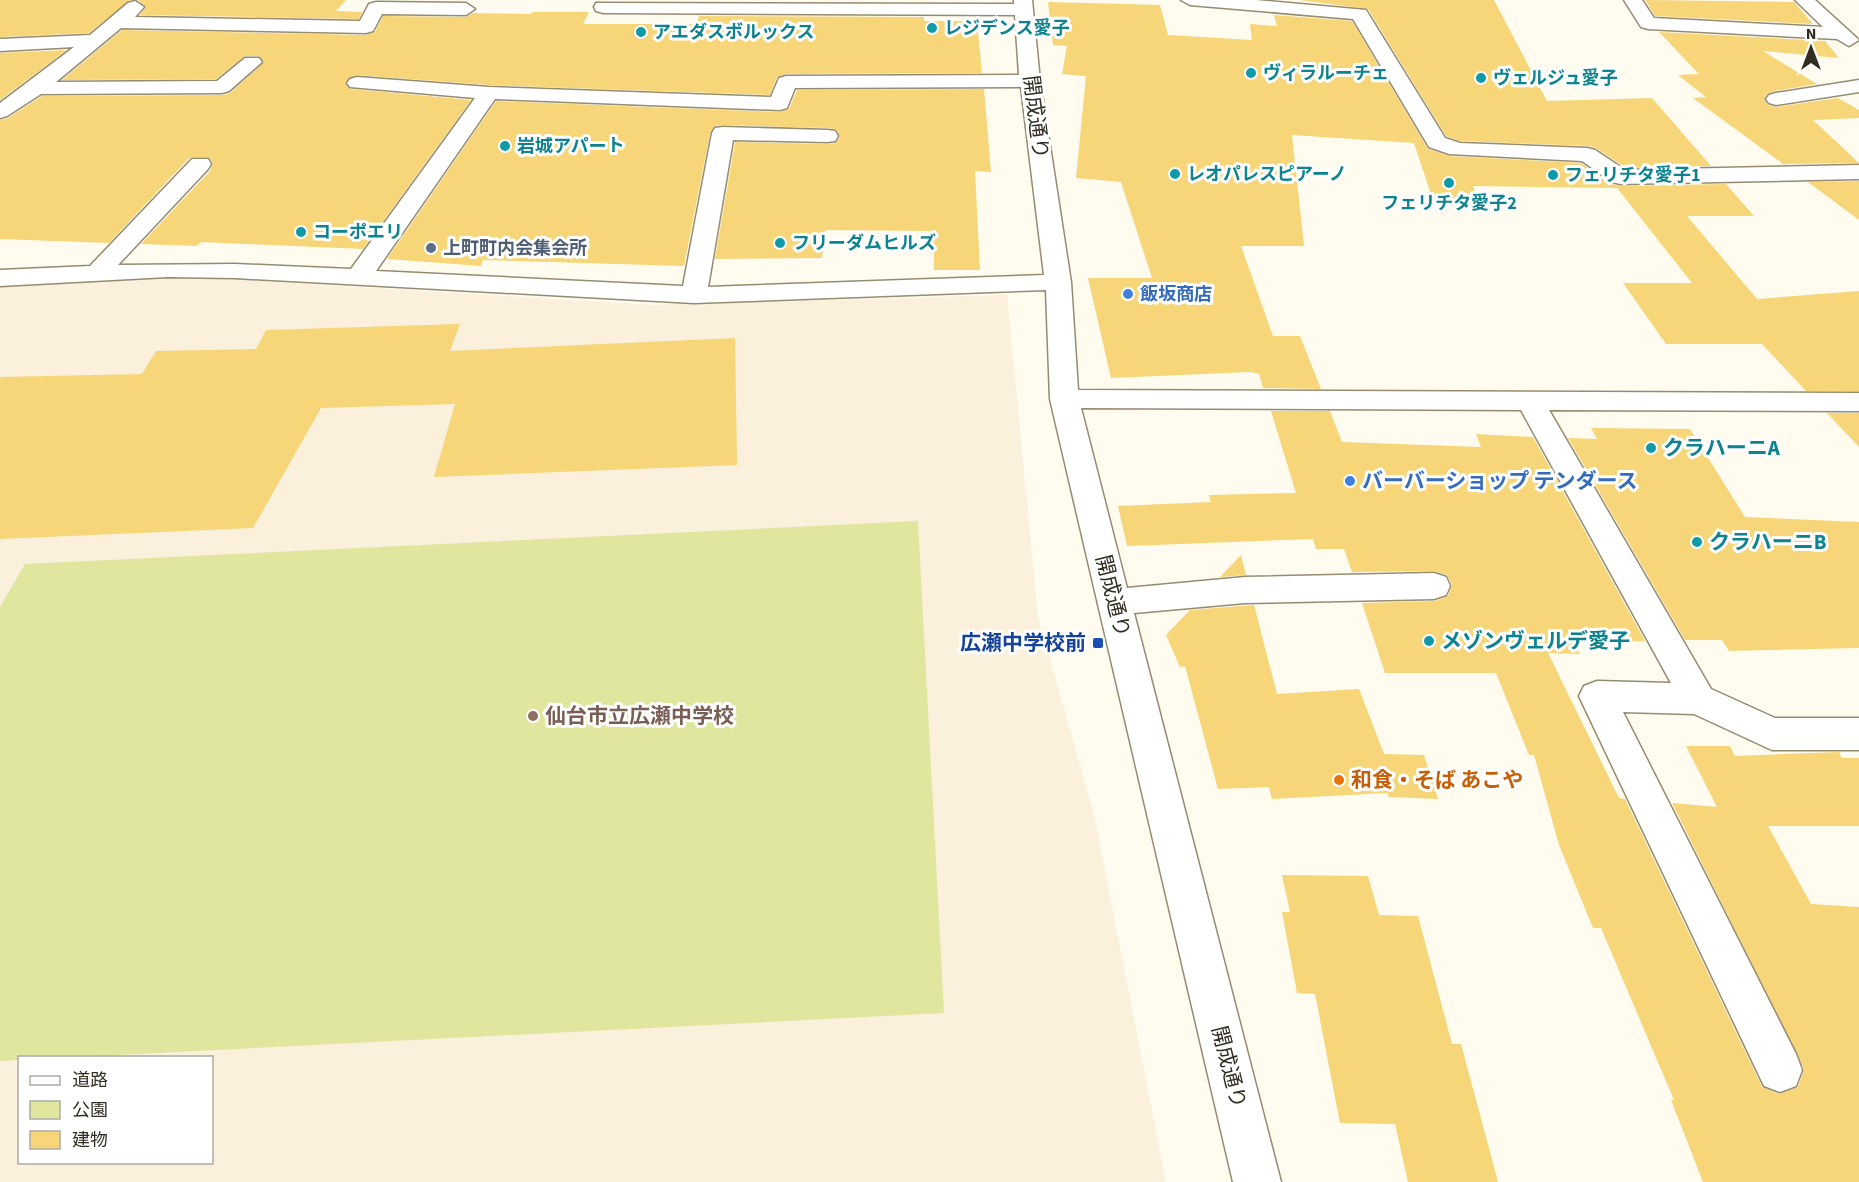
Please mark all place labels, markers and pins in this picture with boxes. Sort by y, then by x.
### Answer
place label: レジデンス愛子 [944,16,1070,41]
place label: アエダスボルックス [653,20,814,45]
marker: レジデンス愛子 [925,21,939,35]
marker: アエダスボルックス [634,25,648,39]
place label: ヴィラルーチェ [1263,61,1389,86]
marker: ヴィラルーチェ [1244,66,1258,80]
place label: ヴェルジュ愛子 [1493,66,1618,91]
marker: ヴェルジュ愛子 [1474,71,1488,85]
place label: 岩城アパート [517,134,625,159]
marker: 岩城アパート [498,139,512,153]
place label: レオパレスピアーノ [1187,162,1347,187]
place label: フェリチタ愛子1 [1565,163,1701,188]
marker: レオパレスピアーノ [1168,167,1182,181]
marker: フェリチタ愛子1 [1546,168,1560,182]
marker: フェリチタ愛子2 [1442,176,1456,190]
place label: フェリチタ愛子2 [1381,191,1517,216]
place label: コーポエリ [313,220,403,245]
marker: コーポエリ [294,225,308,239]
place label: フリーダムヒルズ [792,231,936,256]
place label: 上町町内会集会所 [443,236,587,261]
marker: フリーダムヒルズ [773,236,787,250]
marker: 上町町内会集会所 [424,241,438,255]
place label: 飯坂商店 [1140,282,1212,307]
marker: 飯坂商店 [1121,287,1135,301]
place label: クラハーニA [1663,433,1781,463]
marker: クラハーニA [1644,441,1658,455]
place label: バーバーショップ テンダース [1362,466,1638,496]
marker: バーバーショップ テンダース [1343,474,1357,488]
place label: クラハーニB [1709,527,1827,557]
marker: クラハーニB [1690,535,1704,549]
place label: メゾンヴェルデ愛子 [1441,626,1630,656]
place label: 広瀬中学校前 [960,628,1086,658]
marker: メゾンヴェルデ愛子 [1422,634,1436,648]
marker: 広瀬中学校前 [1091,636,1105,650]
place label: 仙台市立広瀬中学校 [545,701,734,731]
marker: 仙台市立広瀬中学校 [526,709,540,723]
place label: 和食・そば あこや [1351,765,1523,795]
marker: 和食・そば あこや [1332,773,1346,787]

